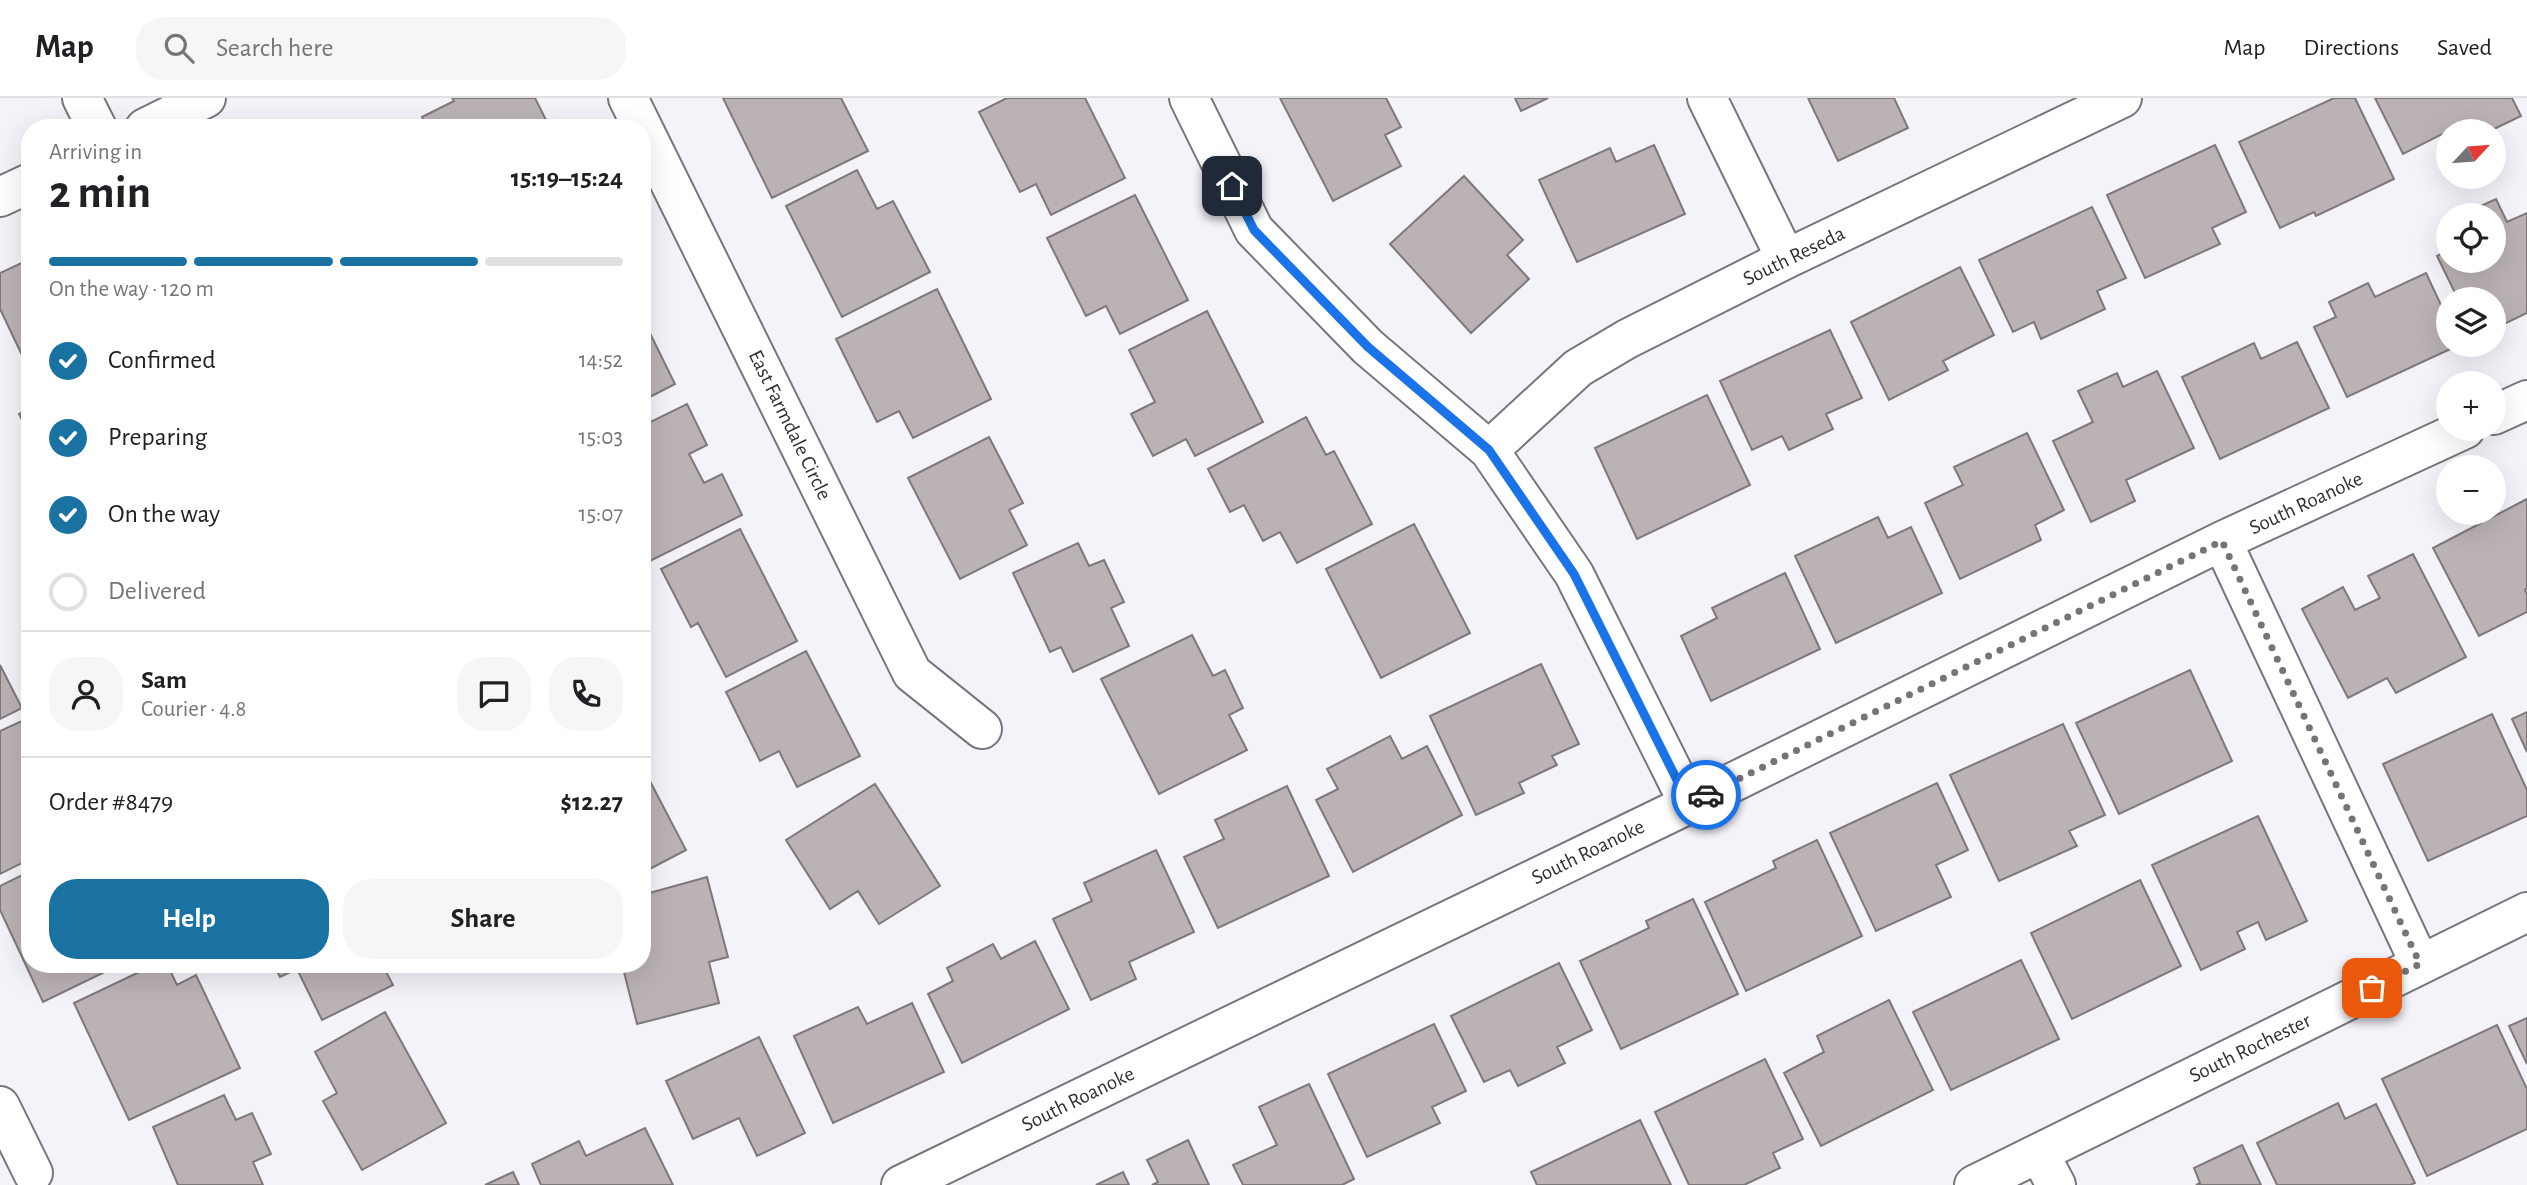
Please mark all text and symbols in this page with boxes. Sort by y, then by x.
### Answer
search box [136,17,626,80]
icon: search [160,29,198,67]
text: Map [35,31,94,64]
text: Search here [216,35,334,61]
text: Map [2223,36,2265,60]
text: Directions [2303,36,2399,60]
text: Saved [2437,36,2492,60]
north arrow [2436,119,2506,189]
map controls [2436,119,2506,525]
text: Arriving in [49,141,142,164]
pin [1202,156,1262,216]
text: 15:19–15:24 [511,165,623,191]
icon: home [1213,167,1251,205]
text: 2 min [49,170,151,216]
button: locate [2436,203,2506,273]
street label: South Reseda [1740,222,1848,290]
text: On the way · 120 m [49,278,214,301]
button: layers [2436,287,2506,357]
icon: check [49,342,87,380]
text: Confirmed [108,347,216,373]
street label: East Farmdale Circle [745,347,835,503]
text: 14:52 [579,349,623,372]
button: + [2436,371,2506,441]
icon: check [49,419,87,457]
text: Preparing [108,424,207,450]
text: 15:03 [579,426,623,449]
button: − [2436,455,2506,525]
street label: South Roanoke [2246,468,2366,538]
icon: check [49,496,87,534]
text: On the way [108,501,220,527]
text: 15:07 [578,503,623,526]
text: Delivered [108,578,206,604]
button: person [49,657,123,731]
button: chat [457,657,531,731]
button: phone [549,657,623,731]
text: Sam [141,667,187,693]
text: Courier · 4.8 [141,698,246,721]
courier [1671,760,1741,830]
icon: car [1687,776,1725,814]
text: Order #8479 [49,789,173,815]
text: $12.27 [560,789,623,815]
street label: South Roanoke [1528,816,1648,888]
button: Help [49,879,329,959]
button: Share [343,879,623,959]
pin [2342,958,2402,1018]
icon: bag [2353,969,2391,1007]
street label: South Rochester [2186,1010,2314,1086]
street label: South Roanoke [1018,1063,1138,1135]

